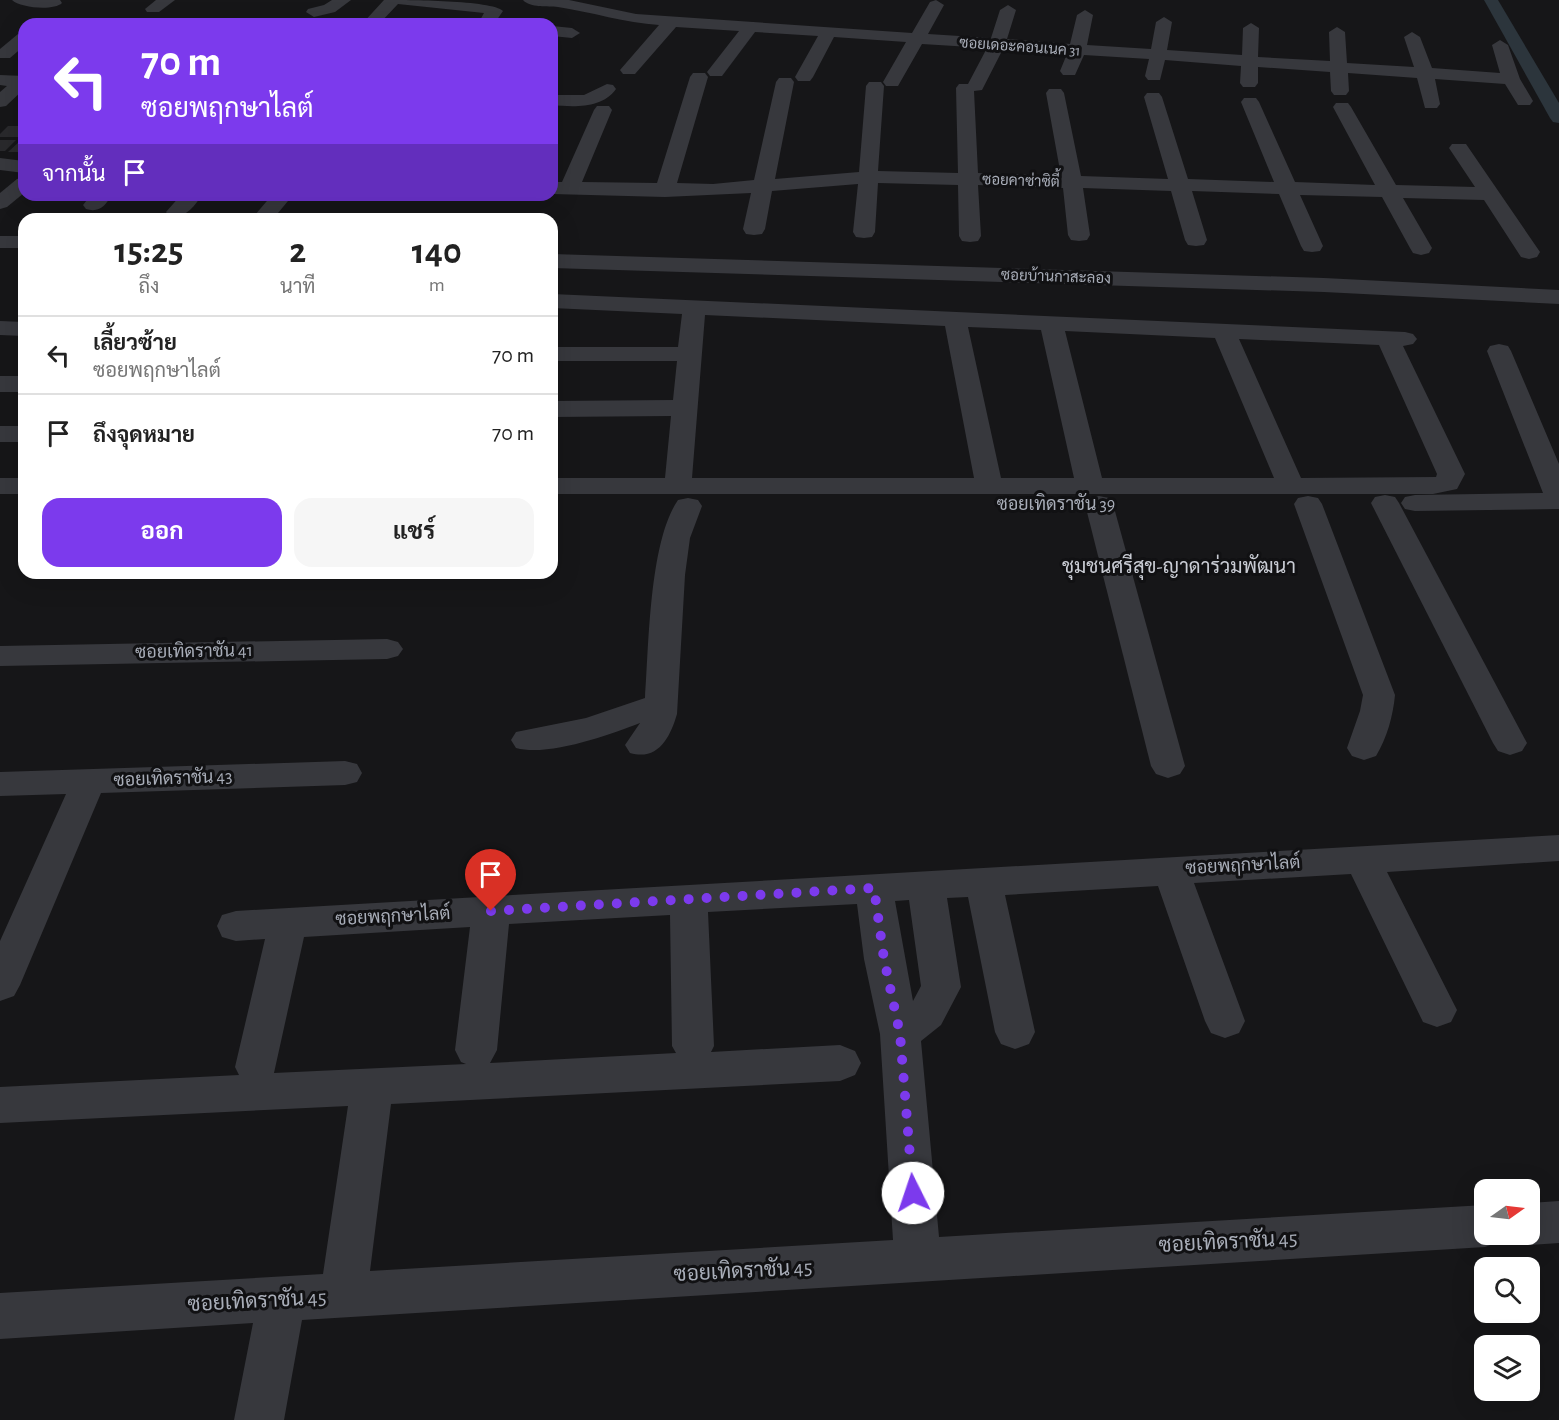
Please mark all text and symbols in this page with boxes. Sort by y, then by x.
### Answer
street label: ซอยเดอะคอนเนค 31 [959,35,1081,59]
text: 70 m [141,41,221,83]
icon: left [42,42,120,120]
text: ซอยพฤกษาไลต์ [141,95,314,122]
icon: arrive [118,156,151,189]
text: จากนั้น [42,163,106,185]
street label: ซอยคาซ่าซิตี้ [982,164,1061,190]
text: 15:25 [114,233,184,269]
text: 2 [289,233,306,269]
text: 140 [412,234,462,270]
street label: ซอยบ้านกาสะลอง [1001,265,1111,286]
text: m [429,275,445,295]
text: ถึง [139,277,159,297]
text: นาที [280,277,316,297]
text: เลี้ยวซ้าย [93,332,177,354]
icon: left [42,339,75,372]
text: 70 m [492,344,534,366]
text: ซอยพฤกษาไลต์ [93,361,221,381]
icon: arrive [42,417,75,450]
text: 70 m [492,422,534,444]
text: ถึงจุดหมาย [93,424,195,446]
street label: ซอยเทิดราชัน 39 [997,493,1115,514]
button: ออก [42,498,282,567]
button: แชร์ [294,498,534,567]
district label: ชุมชนศรีสุข-ญาดาร่วมพัฒนา [1062,553,1296,580]
street label: ซอยเทิดราชัน 41 [135,639,253,662]
street label: ซอยเทิดราชัน 43 [113,765,233,790]
pin [465,849,516,911]
street label: ซอยพฤกษาไลต์ [1185,849,1301,879]
icon: arrive [474,858,507,891]
street label: ซอยพฤกษาไลต์ [335,900,451,930]
position arrow [881,1161,945,1225]
north arrow [1474,1179,1540,1245]
map controls [1474,1179,1540,1401]
street label: ซอยเทิดราชัน 45 [1158,1226,1298,1256]
street label: ซอยเทิดราชัน 45 [673,1255,813,1285]
button: search [1474,1257,1540,1323]
street label: ซอยเทิดราชัน 45 [187,1285,327,1315]
button: layers [1474,1335,1540,1401]

